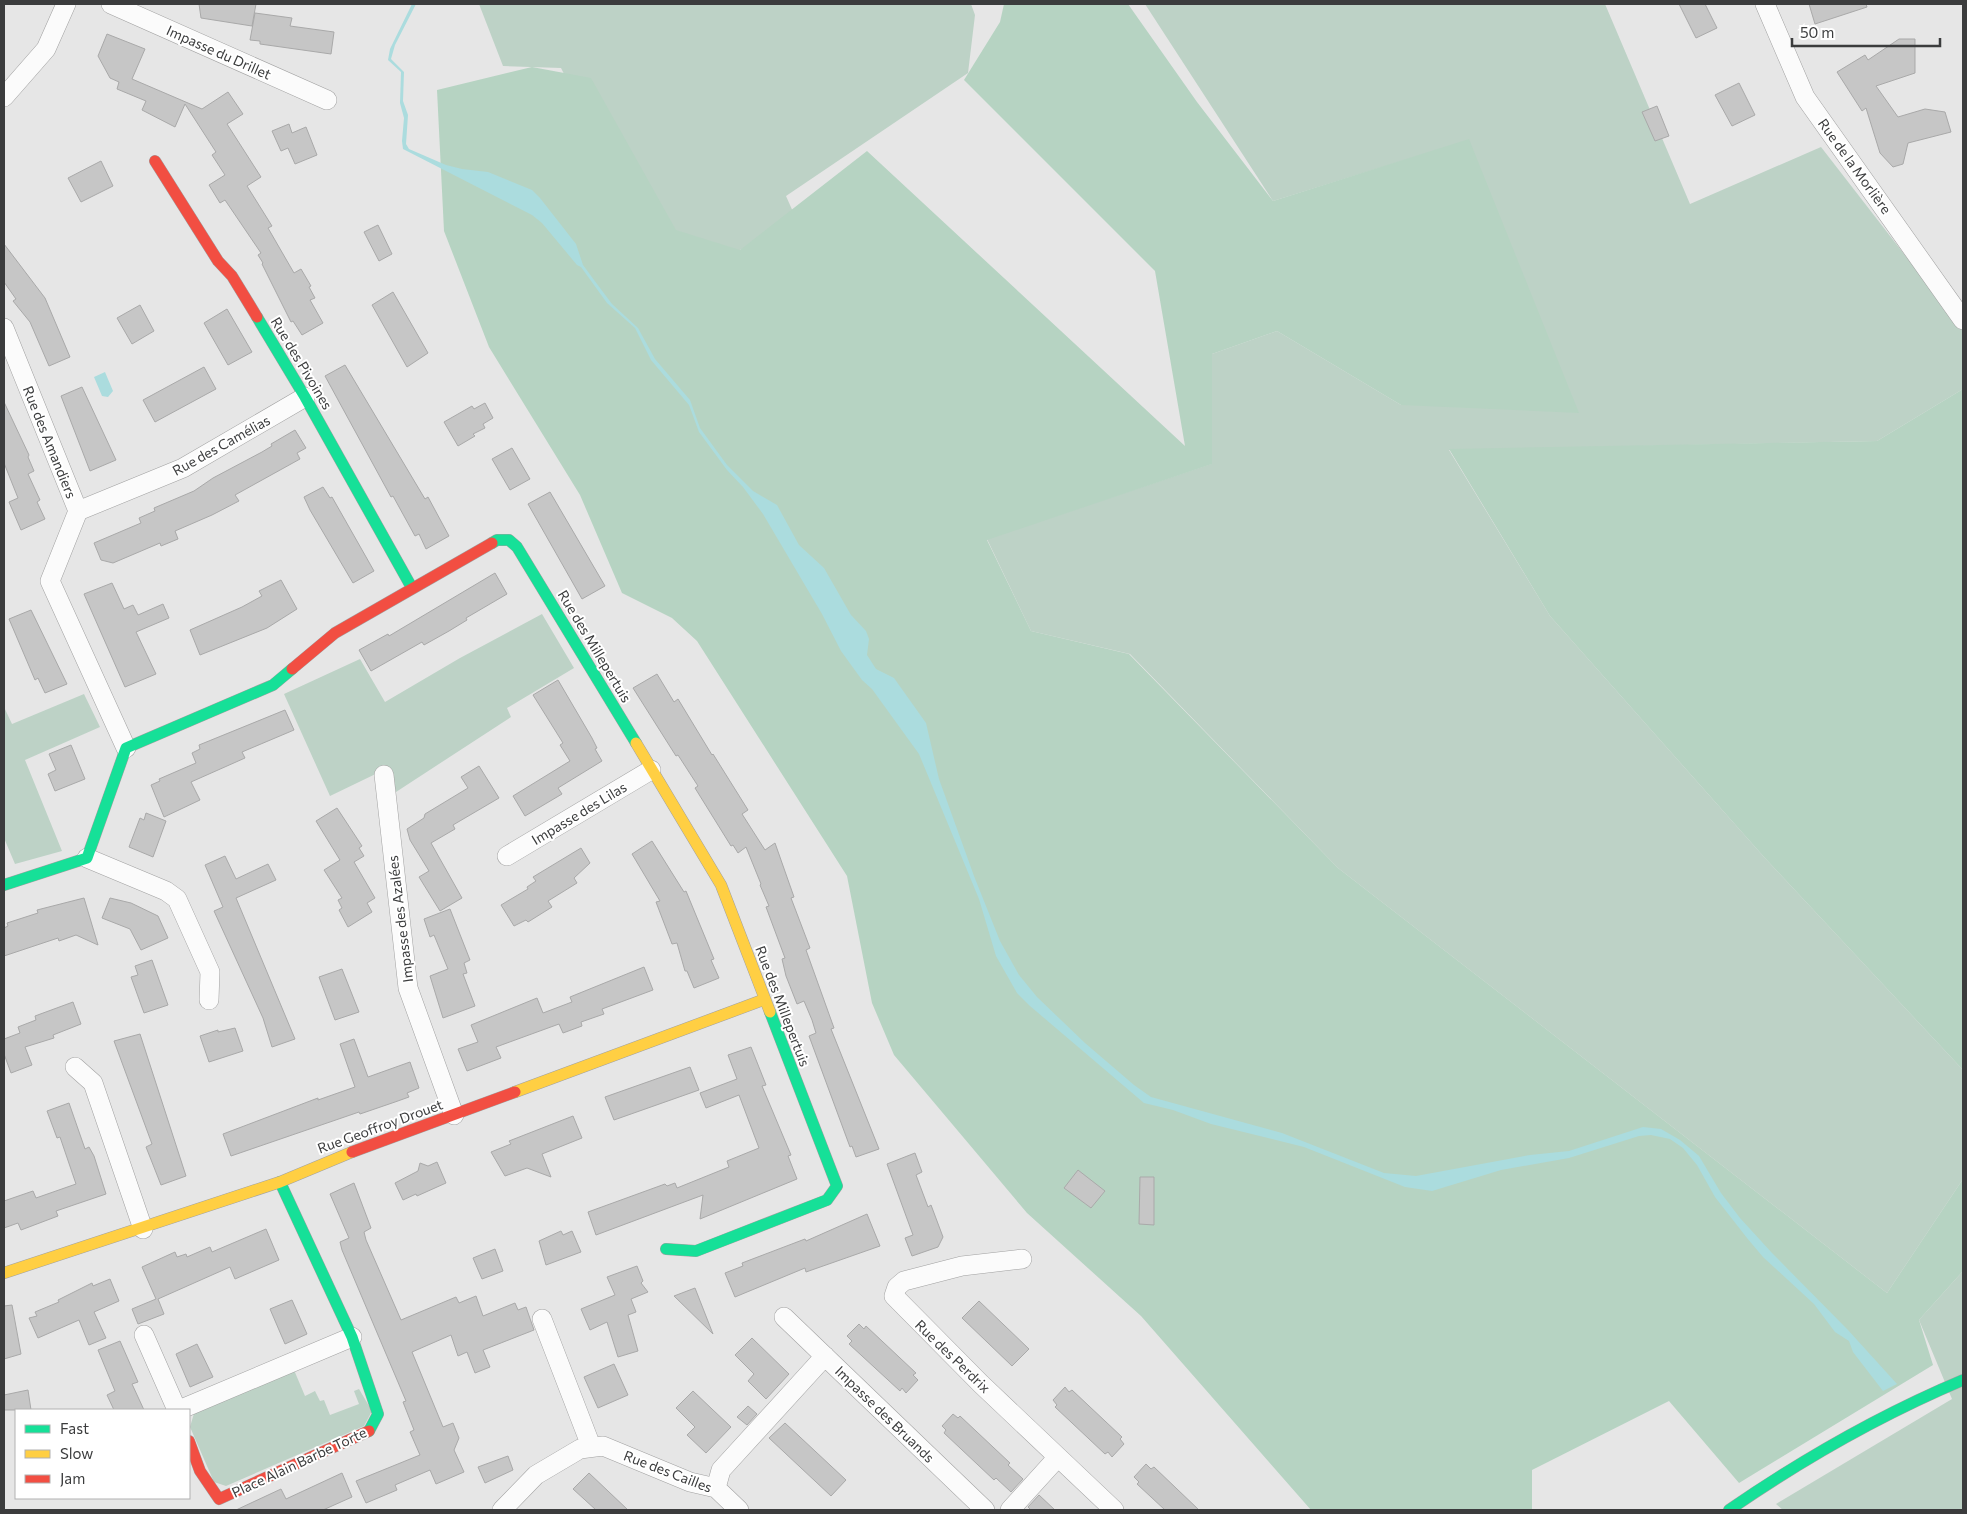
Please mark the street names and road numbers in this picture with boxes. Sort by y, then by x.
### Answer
street label: Impasse du Drillet [164,21,274,83]
street label: Rue de la Morlière [1815,115,1895,217]
street label: Rue des Pivoines [268,314,336,412]
street label: Rue des Amandiers [20,383,80,501]
street label: Rue des Camélias [169,411,273,479]
street label: Rue des Millepertuis [555,587,635,705]
street label: Impasse des Lilas [528,778,630,848]
street label: Impasse des Azalées [384,855,416,983]
street label: Rue des Millepertuis [752,943,814,1069]
street label: Rue Geoffroy Drouet [315,1095,445,1157]
street label: Rue des Perdrix [912,1316,994,1396]
street label: Impasse des Bruands [832,1362,938,1466]
street label: Place Alain Barbe Torte [229,1423,369,1501]
street label: Rue des Cailles [621,1446,715,1496]

